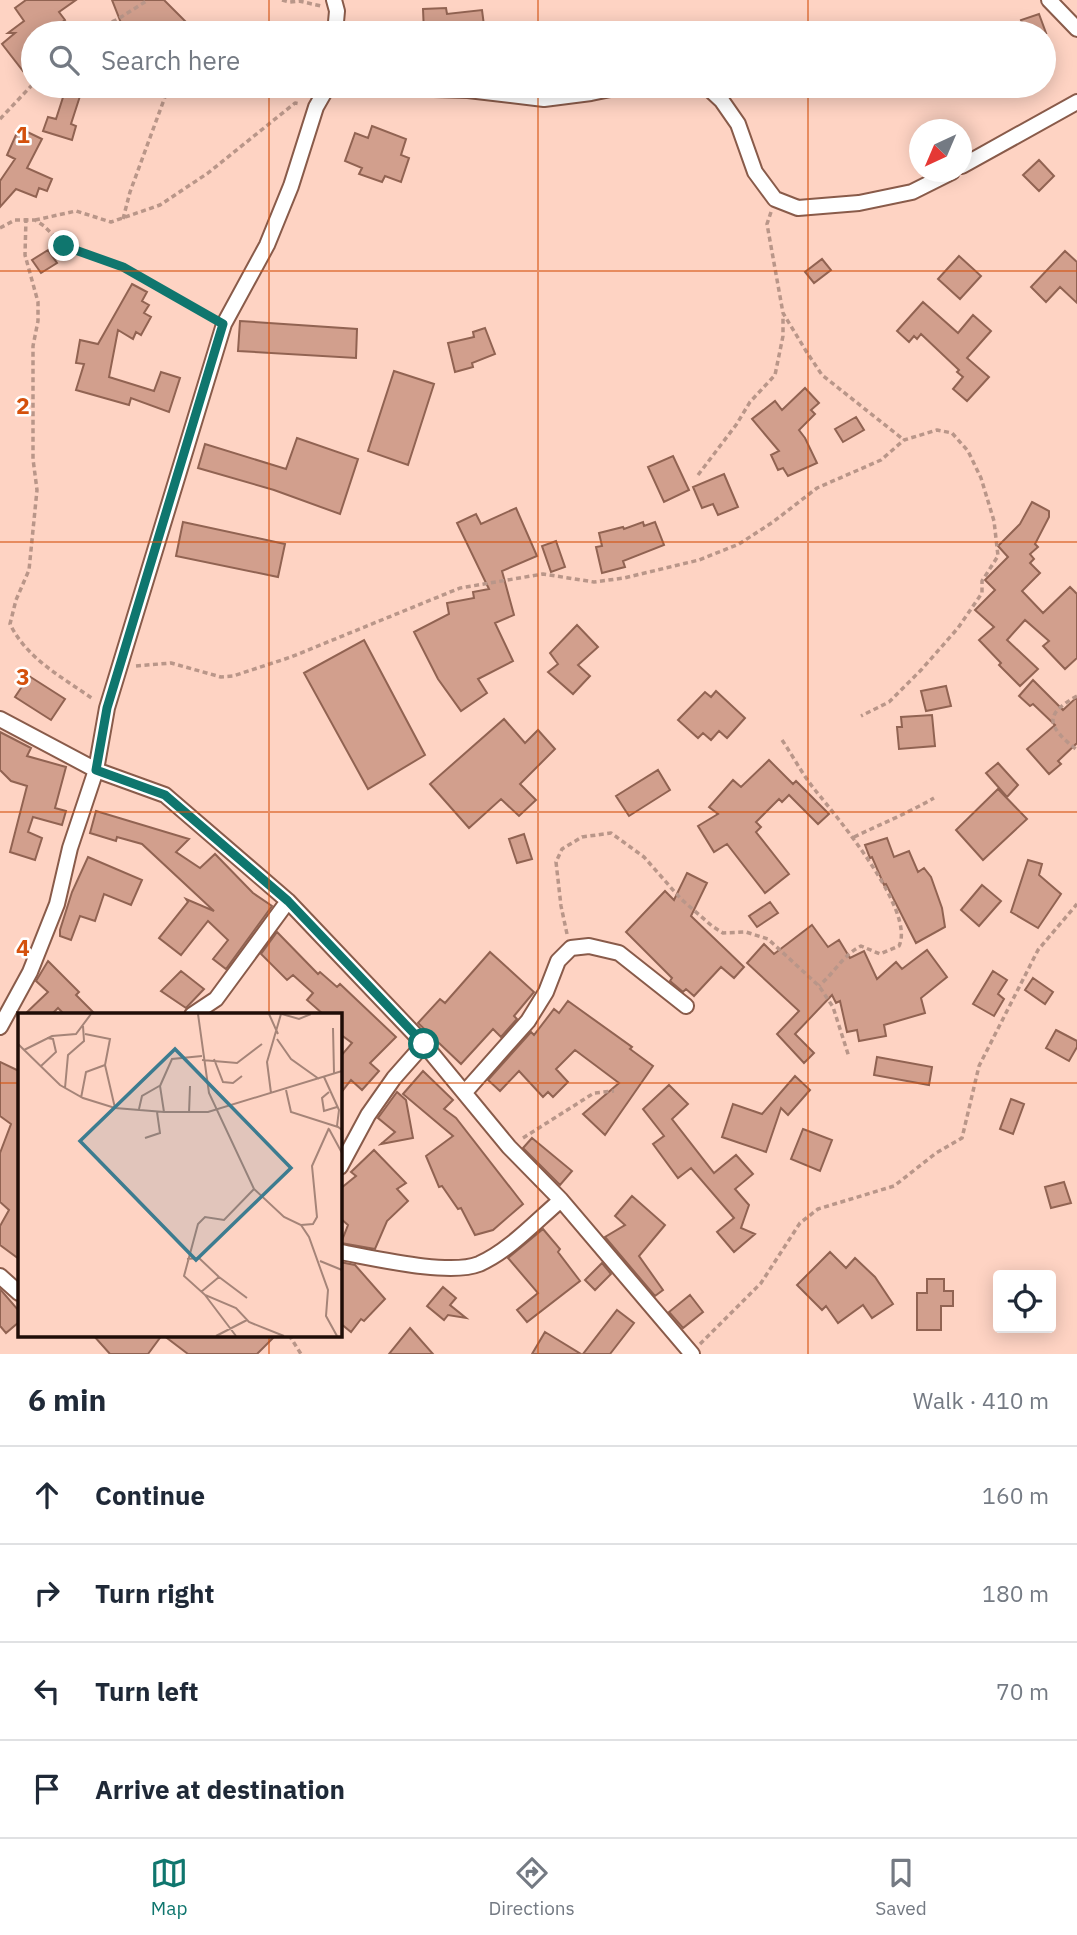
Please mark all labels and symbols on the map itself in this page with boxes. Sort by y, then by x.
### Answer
text: 1 [16,119,30,149]
north arrow [909,119,972,182]
route end [48,230,79,261]
text: 2 [16,390,30,420]
text: 3 [16,661,30,691]
text: 4 [16,932,30,962]
inset map [18,1013,341,1336]
route start [408,1028,439,1059]

